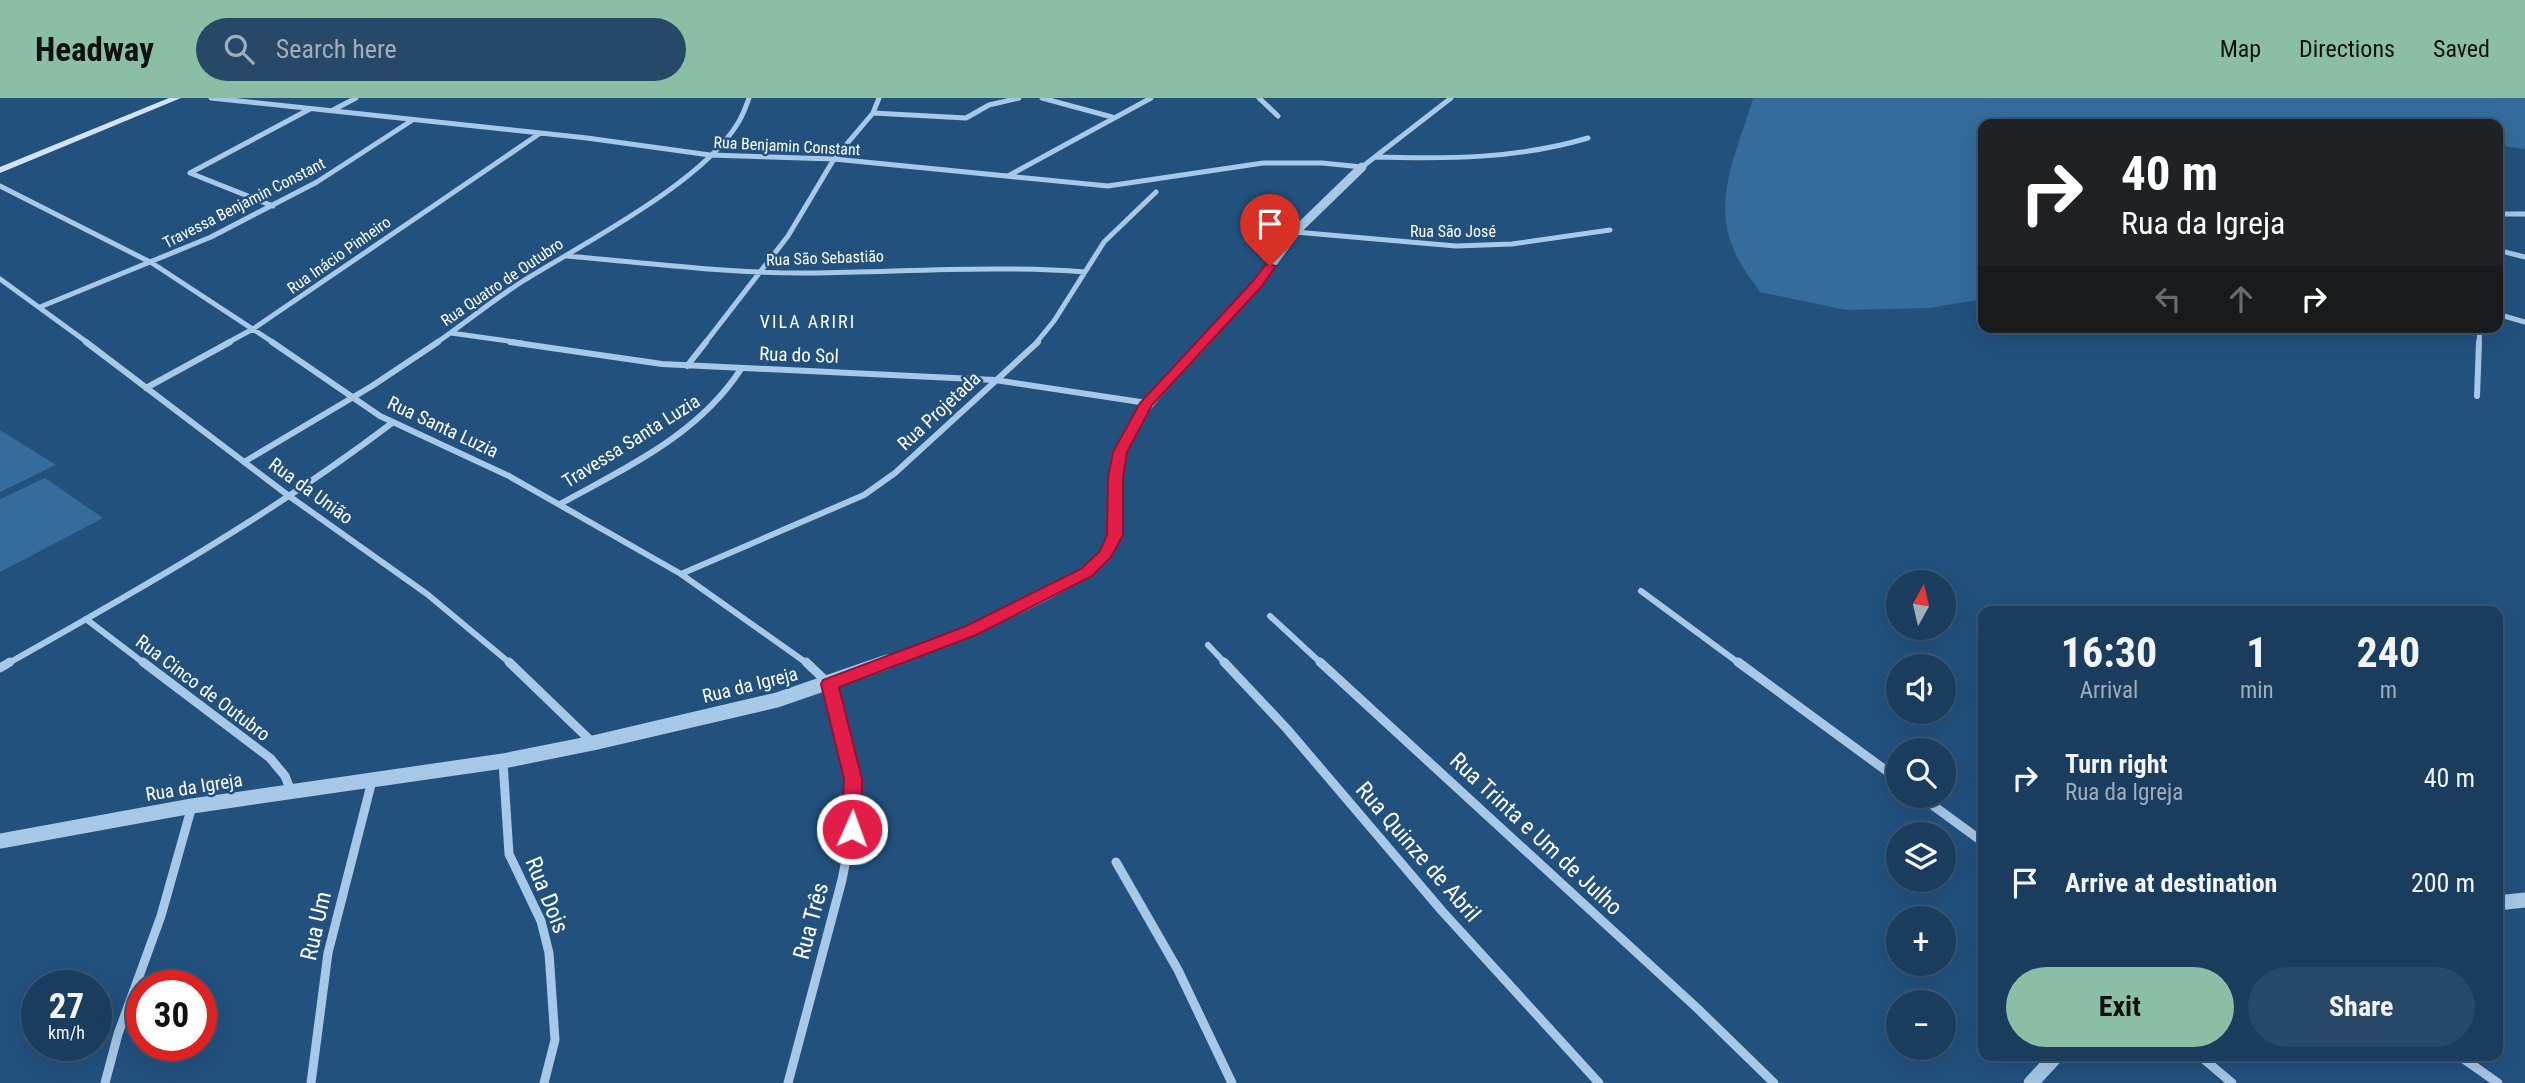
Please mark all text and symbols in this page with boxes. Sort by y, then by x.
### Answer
search box [196,18,686,81]
text: Headway [35,30,154,69]
icon: search [220,30,258,68]
text: Search here [276,34,397,64]
text: Map [2220,35,2261,63]
text: Directions [2299,35,2395,63]
text: Saved [2433,35,2490,63]
street label: Rua Benjamin Constant [713,133,861,159]
text: 40 m [2121,145,2218,202]
icon: right [2006,147,2097,238]
street label: Travessa Benjamin Constant [160,154,328,252]
pin [1240,194,1300,266]
text: Rua da Igreja [2121,204,2285,242]
icon: arrive [1251,205,1289,243]
street label: Rua Inácio Pinheiro [284,212,394,298]
street label: Rua São José [1410,222,1496,241]
street label: Rua Quatro de Outubro [437,234,567,330]
street label: Rua São Sebastião [766,246,884,270]
icon: left [2149,280,2187,318]
icon: ahead [2222,280,2260,318]
icon: right [2295,280,2333,318]
district label: VILA ARIRI [760,311,856,332]
street label: Rua do Sol [759,342,839,368]
street label: Rua Projetada [893,367,985,455]
street label: Travessa Santa Luzia [558,389,704,493]
street label: Rua Santa Luzia [384,391,502,463]
street label: Rua da União [264,453,358,529]
north arrow [1886,570,1956,640]
map controls [1886,570,1956,1060]
text: 16:30 [2061,628,2157,677]
text: 1 [2246,628,2267,677]
text: 240 [2356,628,2420,677]
street label: Rua Cinco de Outubro [131,630,275,746]
button: sound [1886,654,1956,724]
street label: Rua da Igreja [700,662,800,708]
text: Arrival [2080,677,2138,704]
text: min [2240,677,2274,704]
text: m [2380,677,2397,704]
button: search [1886,738,1956,808]
street label: Rua Trinta e Um de Julho [1444,747,1628,921]
text: Turn right [2065,749,2167,779]
icon: right [2006,759,2044,797]
text: 40 m [2424,763,2475,793]
street label: Rua da Igreja [144,768,244,806]
street label: Rua Quinze de Abril [1350,776,1486,928]
text: Rua da Igreja [2065,779,2183,806]
position arrow [815,792,889,866]
button: layers [1886,822,1956,892]
street label: Rua Dois [519,853,575,937]
icon: arrive [2006,864,2044,902]
text: Arrive at destination [2065,868,2277,898]
text: 200 m [2411,868,2475,898]
street label: Rua Três [788,880,834,962]
street label: Rua Um [295,889,337,963]
button: + [1886,906,1956,976]
button: Exit [2006,967,2234,1047]
button: Share [2248,967,2475,1047]
speed limit sign: 30 [126,970,217,1061]
text: 27 [49,986,84,1027]
button: − [1886,990,1956,1060]
text: km/h [48,1022,85,1043]

